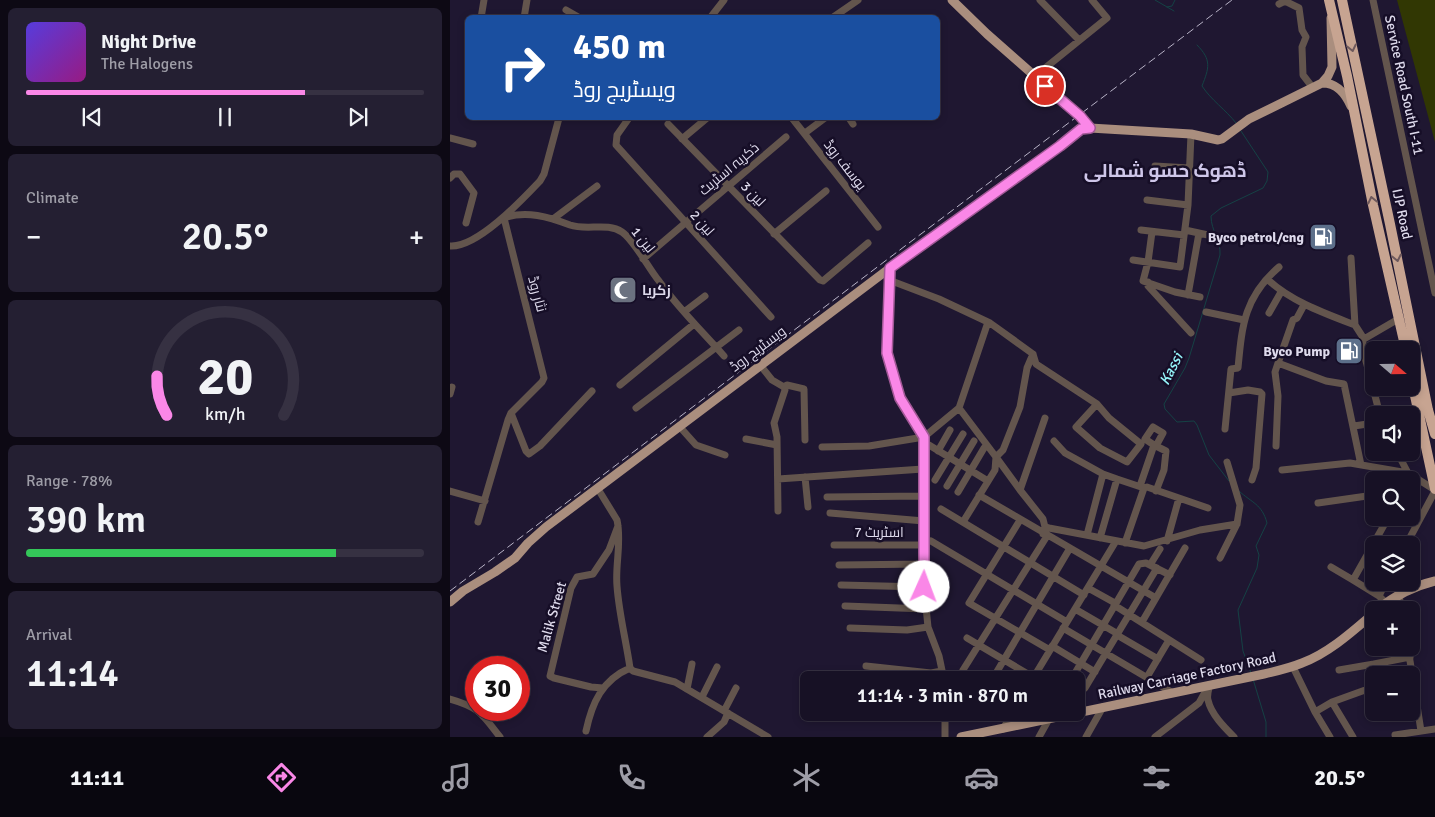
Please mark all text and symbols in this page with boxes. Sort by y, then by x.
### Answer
street label: Service Road South I-11 [1381,14,1427,156]
text: 450 m [573,25,666,68]
text: Night Drive [101,30,196,54]
icon: right [490,35,555,100]
one-way arrow [1346,43,1357,52]
text: The Halogens [101,54,193,74]
pin [1024,65,1066,107]
icon: arrive [1031,72,1059,100]
text: ویسٹریج روڈ [573,76,676,103]
icon: previous [78,103,106,131]
icon: pause [211,103,239,131]
icon: next [344,103,372,131]
street label: یوسف روڈ [820,136,870,194]
street label: ذکریہ اسٹریٹ [695,139,763,199]
district label: ڈھوک حسو شمالی [1084,159,1246,183]
street label: لین 3 [737,178,769,210]
street label: IJP Road [1388,187,1416,241]
text: Climate [26,188,79,208]
one-way arrow [1367,196,1378,205]
street label: لین 2 [686,207,718,239]
text: 20.5° [182,213,268,260]
text: − [26,220,41,254]
text: + [409,220,424,254]
fuel station icon: Byco petrol/cng [1308,222,1338,252]
street label: لین 1 [627,224,659,256]
place label: Byco petrol/cng [1208,229,1304,246]
one-way arrow [1391,253,1402,262]
street label: نثار روڈ [524,274,550,314]
mosque icon: زکریا [608,275,638,305]
place label: زکریا [642,282,671,299]
street label: ویسٹریج روڈ [727,323,789,375]
fuel station icon: Byco Pump [1334,336,1364,366]
north arrow [1365,341,1420,396]
map controls [1365,341,1420,721]
place label: Byco Pump [1263,343,1330,360]
text: 20 [197,345,253,409]
water label: Kassi [1155,348,1188,388]
text: km/h [205,403,245,425]
button: sound [1365,406,1420,461]
text: Range · 78% [26,471,112,491]
button: search [1365,471,1420,526]
text: 390 km [26,496,146,543]
street label: اسٹریٹ 7 [854,524,904,541]
button: layers [1365,536,1420,591]
position arrow [897,560,949,612]
street label: Malik Street [534,580,570,654]
button: + [1365,601,1420,656]
text: Arrival [26,625,72,645]
street label: Railway Carriage Factory Road [1096,649,1278,703]
text: 11:14 [26,650,119,697]
speed limit sign: 30 [465,656,530,721]
button: − [1365,666,1420,721]
text: 11:14 · 3 min · 870 m [857,684,1028,708]
icon: directions [264,760,299,795]
icon: music [439,760,474,795]
icon: phone [614,760,649,795]
icon: climate [789,760,824,795]
icon: car [964,760,999,795]
icon: filters [1139,760,1174,795]
text: 11:11 [70,764,124,791]
text: 20.5° [1314,764,1365,791]

